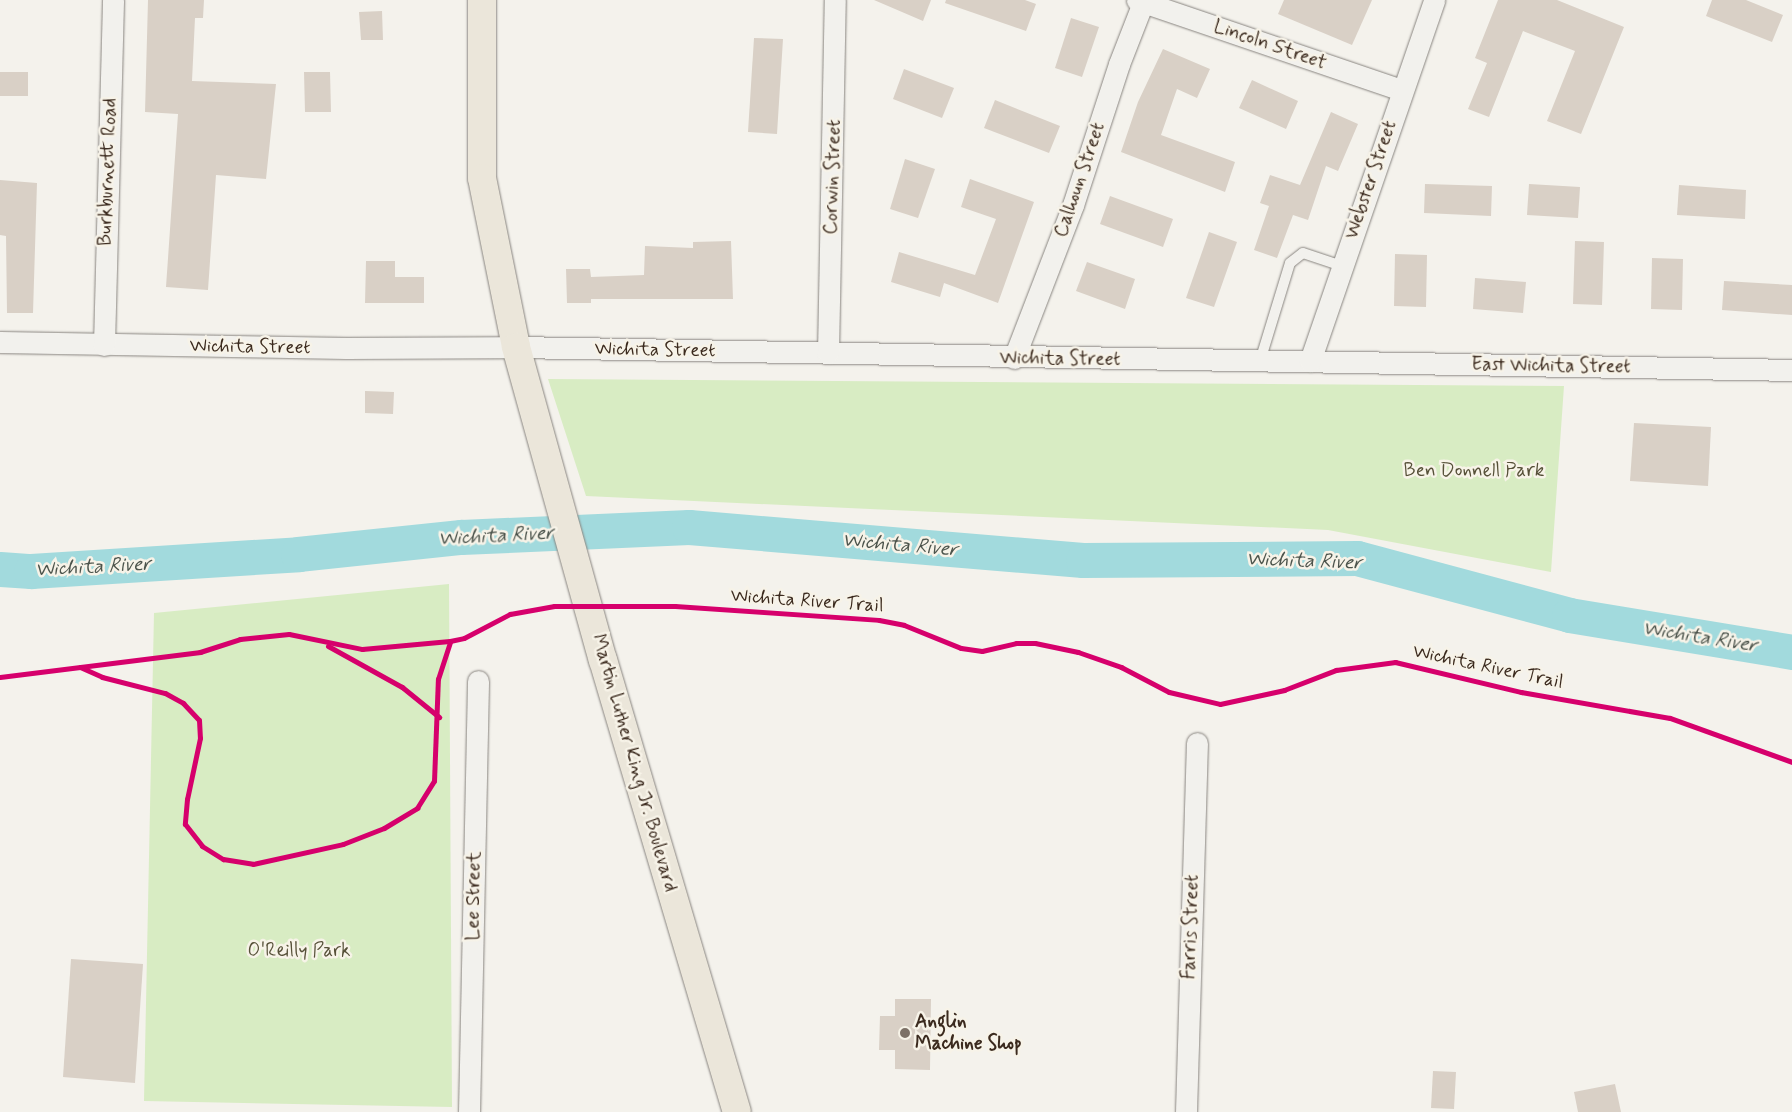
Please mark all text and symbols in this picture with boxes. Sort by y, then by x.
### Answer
street label: Lincoln Street [1211,15,1329,75]
street label: Burkburnett Road [94,98,122,246]
street label: Webster Street [1340,116,1402,244]
street label: Corwin Street [820,118,846,236]
street label: Calhoun Street [1049,118,1111,242]
street label: Wichita Street [188,335,312,359]
street label: Wichita Street [593,338,717,362]
street label: Wichita Street [998,347,1122,371]
street label: East Wichita Street [1469,353,1633,379]
park label: Ben Donnell Park [1402,460,1546,482]
water label: Wichita River [437,521,555,551]
water label: Wichita River [840,528,960,562]
water label: Wichita River [1245,547,1363,575]
water label: Wichita River [34,552,152,582]
street label: Wichita River Trail [731,584,883,618]
water label: Wichita River [1640,616,1760,658]
street label: Martin Luther King Jr. Boulevard [586,632,682,894]
street label: Wichita River Trail [1412,640,1564,694]
street label: Lee Street [462,851,486,941]
street label: Farris Street [1178,873,1204,981]
park label: O'Reilly Park [248,940,350,962]
place label: Anglin Machine Shop [915,1011,1023,1055]
marker: Anglin Machine Shop [899,1027,911,1039]

